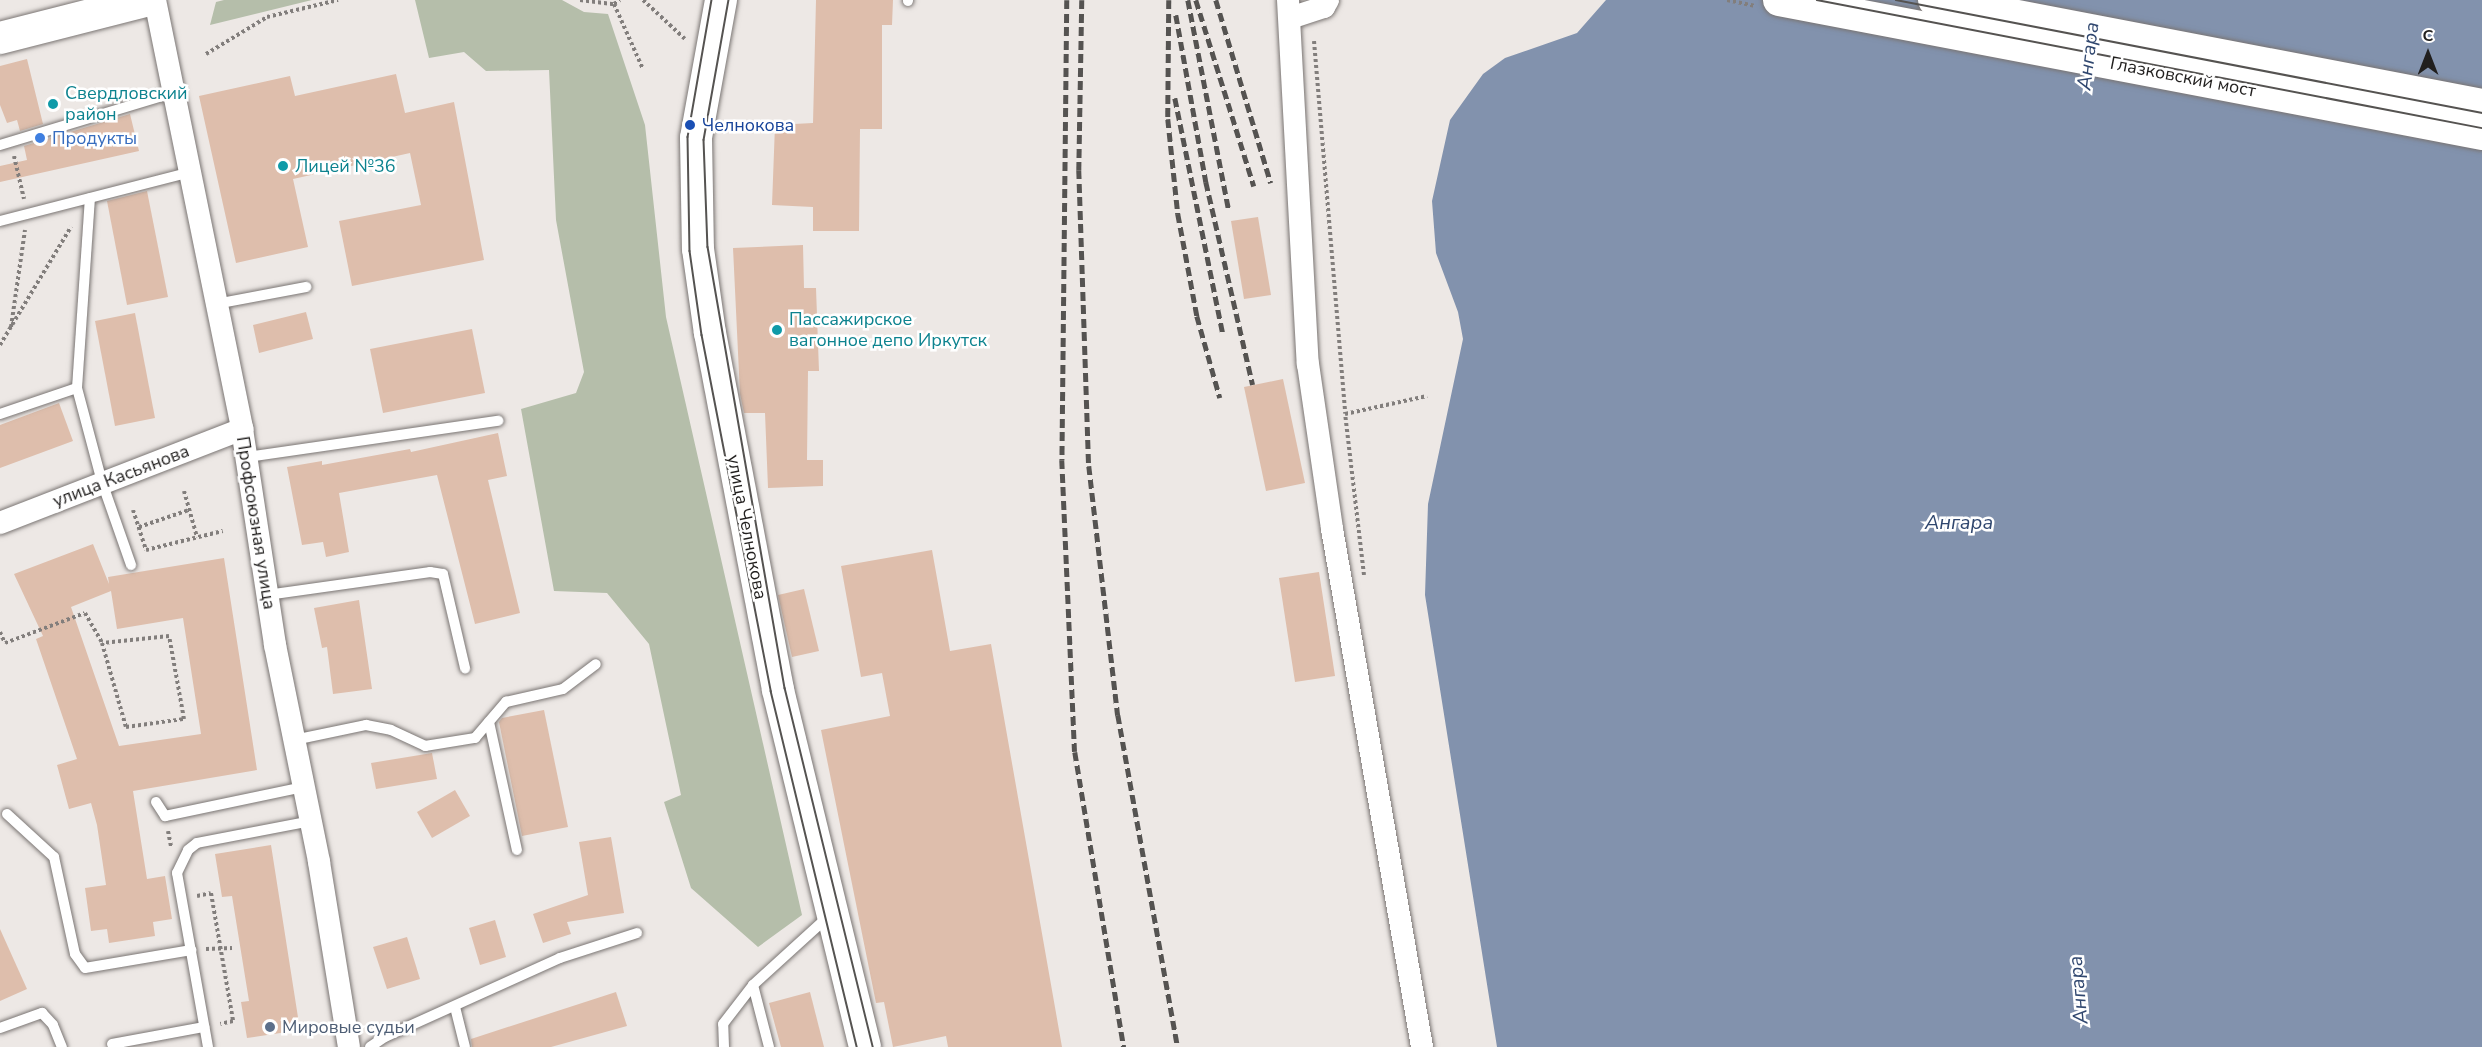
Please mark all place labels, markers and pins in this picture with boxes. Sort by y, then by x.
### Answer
place label: Свердловский район [65,83,187,125]
marker: Свердловский район [46,97,60,111]
place label: Челнокова [702,114,794,136]
marker: Челнокова [683,118,697,132]
place label: Продукты [52,127,137,149]
marker: Продукты [33,131,47,145]
place label: Лицей №36 [295,155,396,177]
marker: Лицей №36 [276,159,290,173]
place label: Пассажирское вагонное депо Иркутск [789,309,987,352]
marker: Пассажирское вагонное депо Иркутск [770,323,784,337]
place label: Мировые судьи [282,1016,415,1038]
marker: Мировые судьи [263,1020,277,1034]

